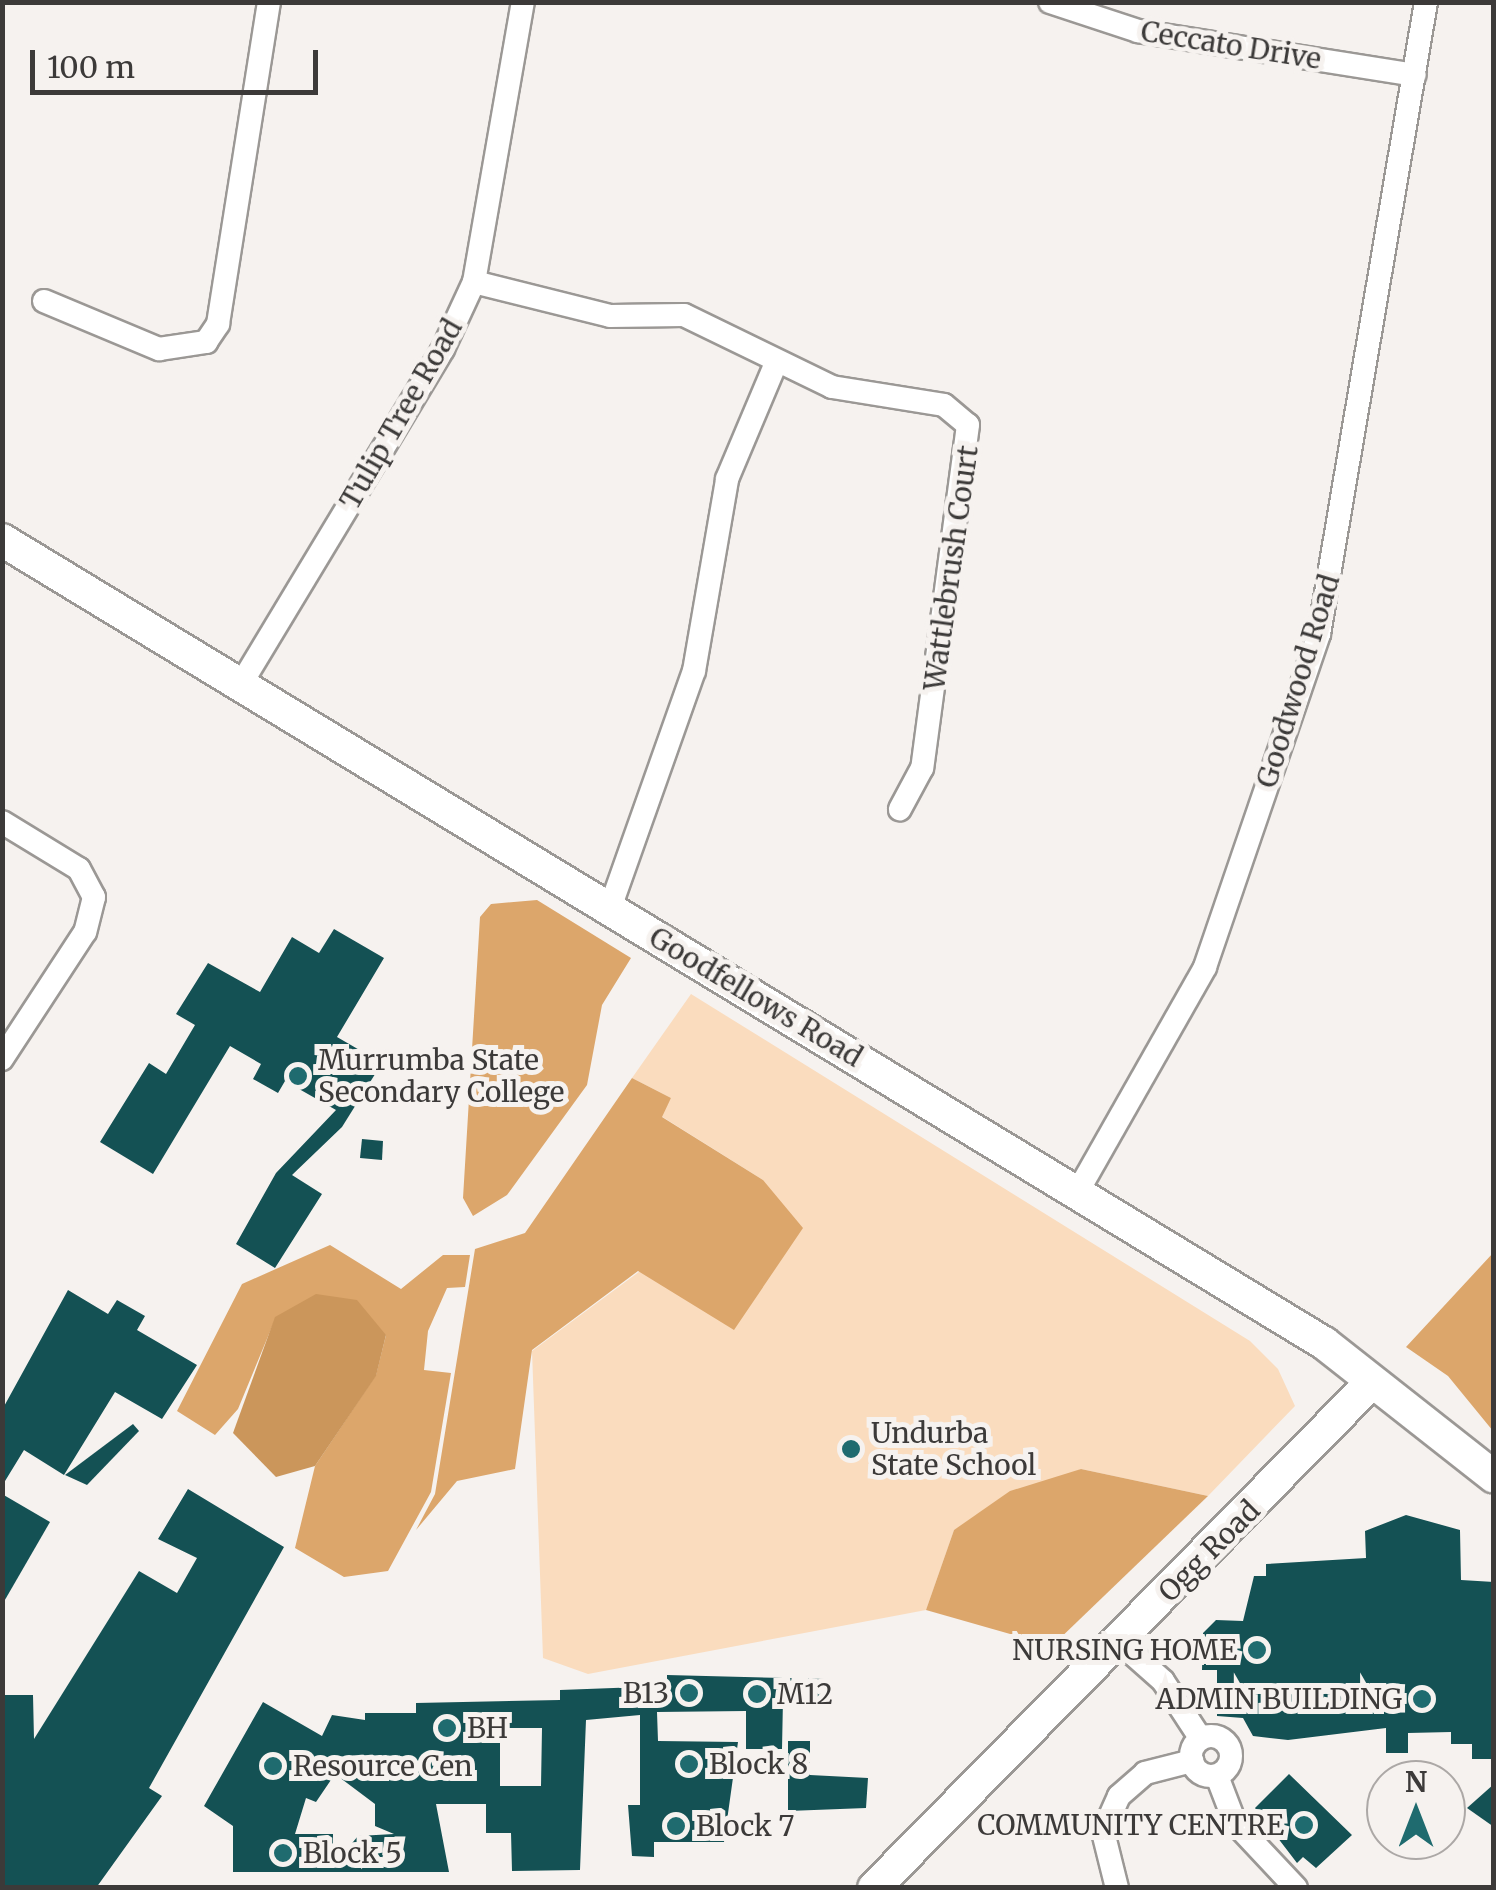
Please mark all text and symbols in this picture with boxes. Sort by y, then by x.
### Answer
street label: Ceccato Drive [1139,14,1323,76]
scale bar [35,30,322,92]
text: 100 m [47,48,135,86]
street label: Tulip Tree Road [333,313,469,515]
street label: Wattlebrush Court [917,443,985,693]
street label: Goodwood Road [1250,570,1346,792]
street label: Goodfellows Road [643,920,869,1074]
place label: Murrumba State Secondary College [318,1043,564,1109]
marker: Murrumba State Secondary College [287,1065,309,1087]
place label: Undurba State School [871,1416,1036,1482]
marker: Undurba State School [840,1438,862,1460]
street label: Ogg Road [1152,1494,1266,1608]
place label: NURSING HOME [1012,1633,1237,1667]
marker: NURSING HOME [1246,1639,1268,1661]
place label: B13 [623,1676,669,1710]
place label: M12 [777,1677,833,1711]
marker: B13 [678,1682,700,1704]
place label: ADMIN BUILDING [1155,1682,1402,1716]
marker: M12 [746,1683,768,1705]
marker: ADMIN BUILDING [1411,1688,1433,1710]
place label: BH [467,1711,508,1745]
marker: BH [436,1717,458,1739]
place label: Block 8 [709,1747,808,1781]
place label: Resource Cen [293,1749,473,1783]
marker: Block 8 [678,1753,700,1775]
marker: Resource Cen [262,1755,284,1777]
north arrow [1366,1760,1466,1860]
text: N [1405,1764,1427,1800]
place label: COMMUNITY CENTRE [977,1808,1284,1842]
place label: Block 7 [696,1809,794,1843]
marker: COMMUNITY CENTRE [1293,1814,1315,1836]
marker: Block 7 [665,1815,687,1837]
place label: Block 5 [303,1836,402,1870]
marker: Block 5 [272,1842,294,1864]

